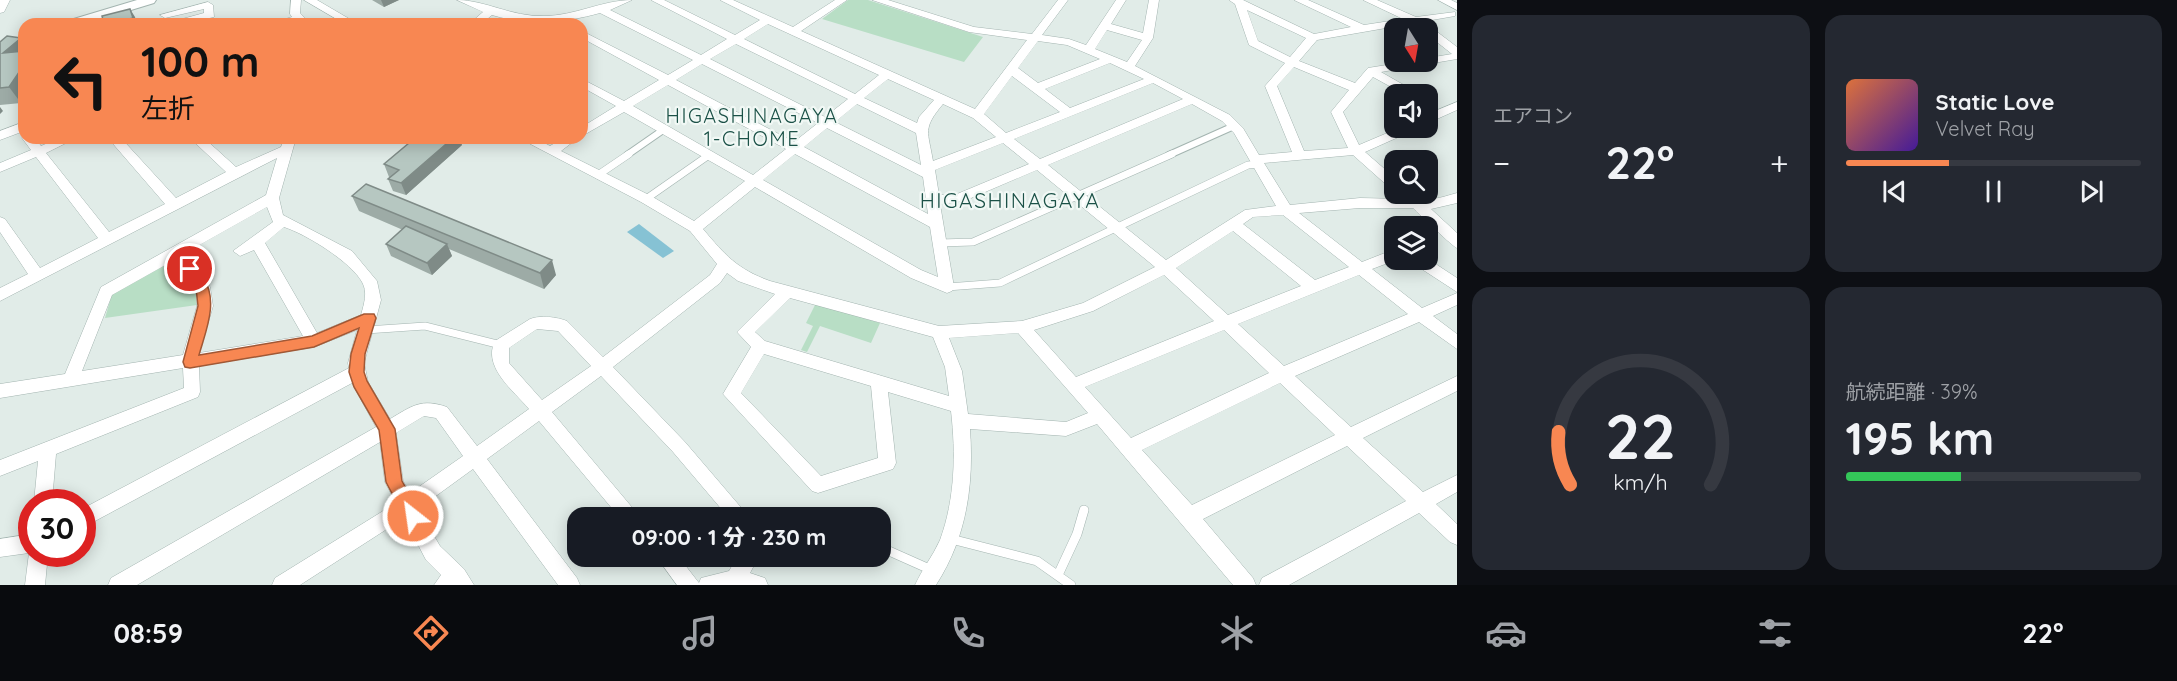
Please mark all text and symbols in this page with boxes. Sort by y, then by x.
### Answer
north arrow [1384,18,1438,72]
map controls [1384,18,1438,270]
text: 100 m [141,35,259,88]
icon: left [42,42,120,120]
button: sound [1384,84,1438,138]
text: Static Love [1936,88,2054,116]
text: 左折 [141,91,195,125]
district label: HIGASHINAGAYA 1-CHOME [665,103,839,151]
text: エアコン [1493,103,1573,128]
text: Velvet Ray [1936,116,2035,141]
text: 22° [1606,134,1674,190]
text: − [1493,142,1510,183]
text: + [1770,142,1789,183]
button: search [1384,150,1438,204]
icon: previous [1878,175,1911,208]
icon: pause [1977,175,2010,208]
icon: next [2075,175,2108,208]
district label: HIGASHINAGAYA [920,187,1100,213]
button: layers [1384,216,1438,270]
pin [164,243,215,294]
icon: arrive [173,252,206,285]
text: 航続距離 · 39% [1846,379,1977,404]
text: 22 [1605,397,1676,475]
text: 195 km [1846,410,1994,466]
text: km/h [1614,470,1668,496]
position arrow [381,484,445,548]
speed limit sign: 30 [18,489,96,567]
text: 09:00 · 1 分 · 230 m [632,523,826,551]
icon: directions [410,612,452,654]
icon: music [679,612,721,654]
icon: phone [947,612,989,654]
icon: climate [1216,612,1258,654]
icon: car [1485,612,1527,654]
icon: filters [1754,612,1796,654]
text: 08:59 [113,616,183,650]
text: 22° [2022,616,2064,650]

